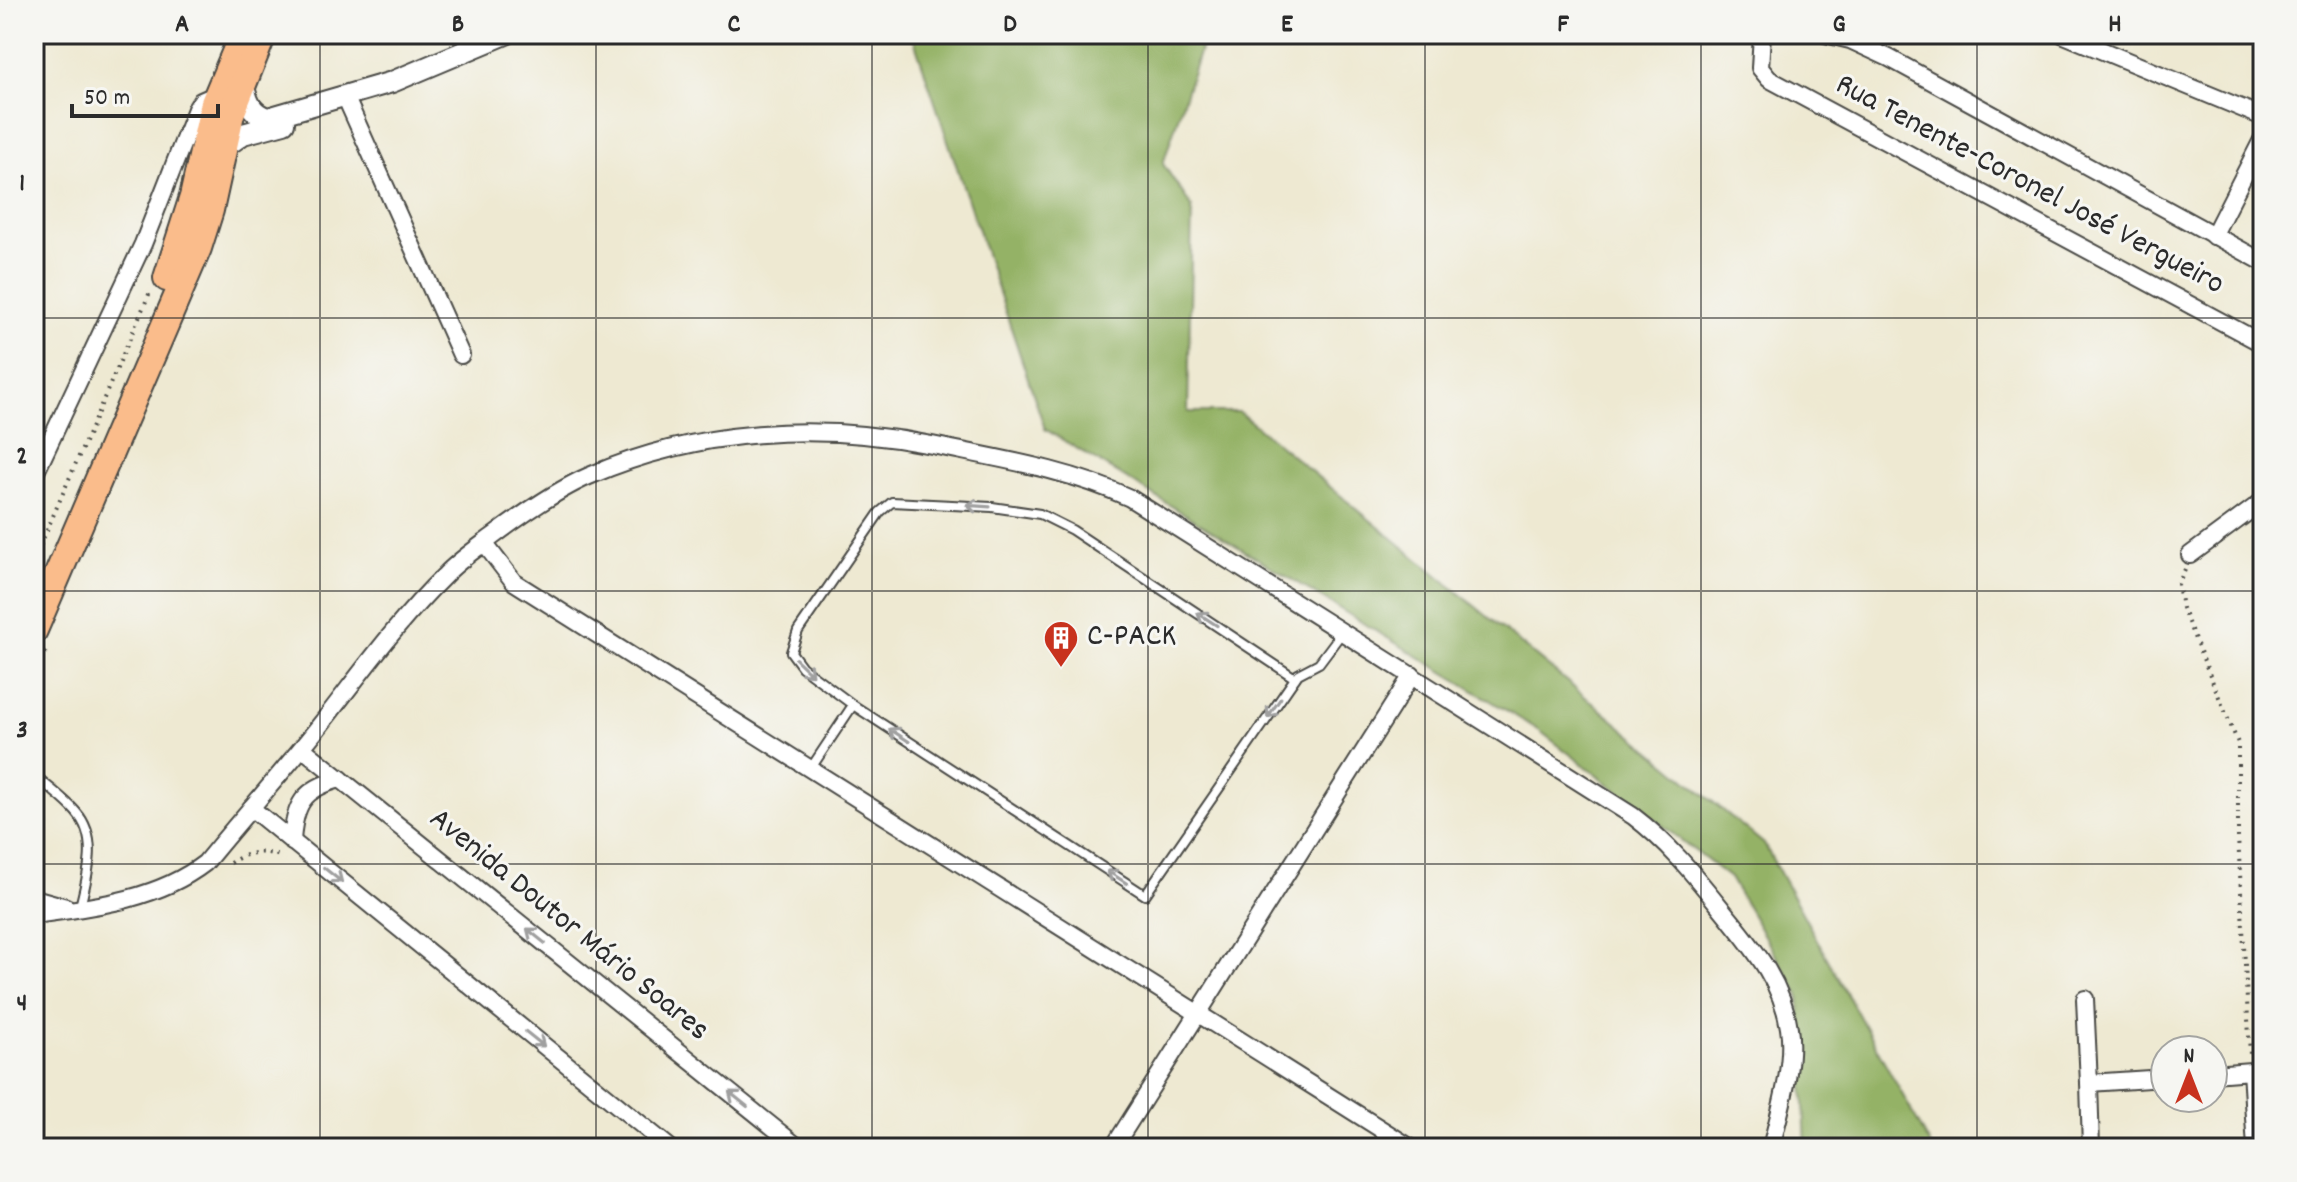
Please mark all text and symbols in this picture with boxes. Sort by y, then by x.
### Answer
text: A [175,7,189,44]
text: B [452,7,464,44]
text: C [728,7,741,44]
text: D [1003,7,1017,44]
text: E [1281,7,1293,44]
text: F [1557,7,1569,44]
text: G [1832,7,1846,44]
text: H [2108,7,2122,44]
street label: Rua Tenente-Coronel José Vergueiro [1826,64,2232,308]
scale bar [72,68,218,118]
text: 50 m [84,82,130,116]
text: 1 [19,166,25,203]
text: 2 [16,439,28,476]
one-way arrow [965,498,992,513]
one-way arrow [1196,611,1218,627]
place label: C-PACK [1087,615,1176,661]
building icon: C-PACK [1042,619,1080,669]
one-way arrow [794,657,814,676]
one-way arrow [1266,697,1282,719]
text: 3 [16,713,28,750]
one-way arrow [889,727,911,743]
street label: Avenida Doutor Mário Soares [418,798,718,1054]
one-way arrow [322,866,343,884]
one-way arrow [1106,869,1129,885]
one-way arrow [526,927,547,945]
text: 4 [17,986,27,1023]
one-way arrow [524,1030,545,1048]
north arrow [2149,1034,2229,1114]
text: N [2184,1042,2195,1073]
one-way arrow [729,1090,749,1108]

